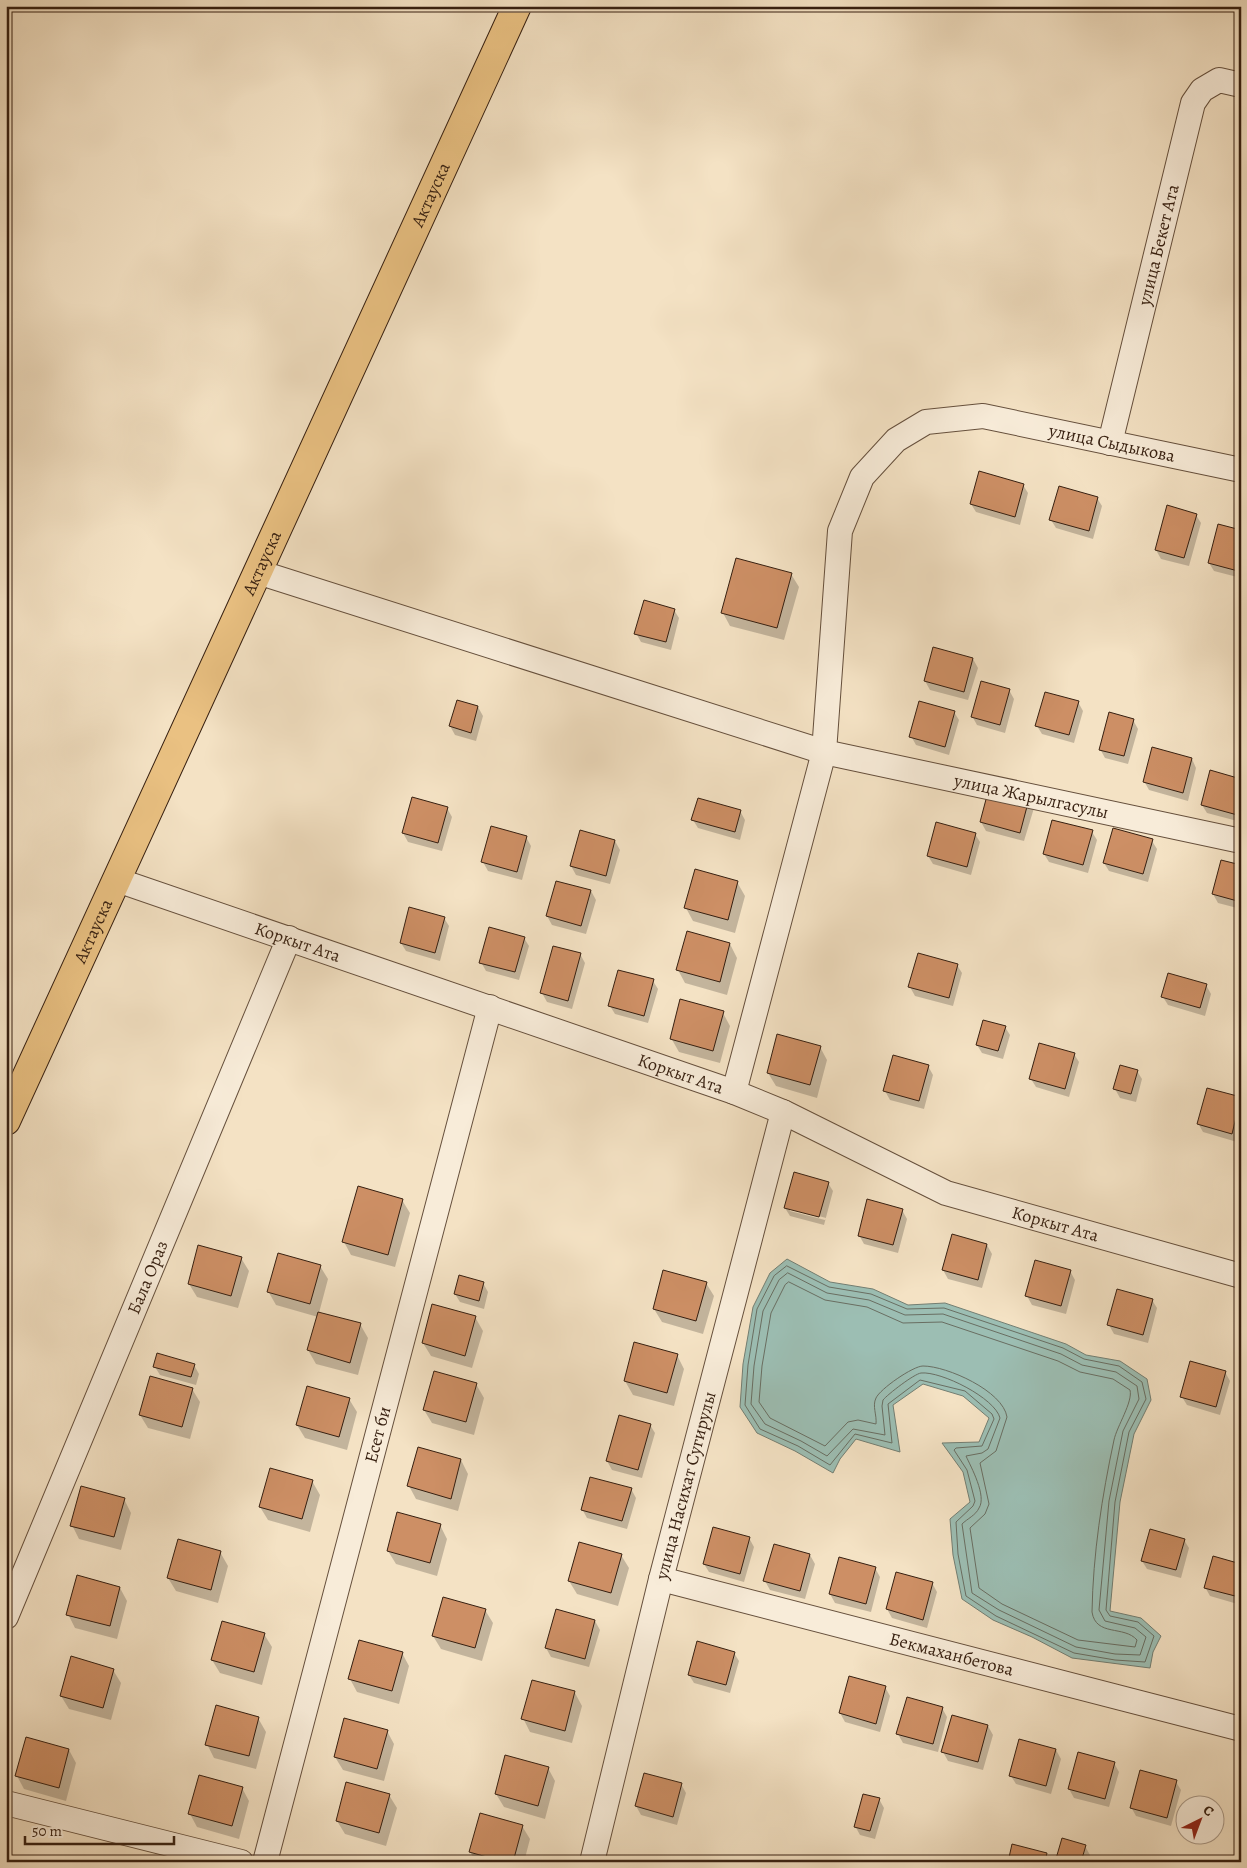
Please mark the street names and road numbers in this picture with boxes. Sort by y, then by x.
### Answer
street label: Актауска [405,158,456,232]
street label: улица Бекет Ата [1132,181,1185,309]
street label: улица Сыдыкова [1046,418,1178,468]
street label: Актауска [236,526,287,600]
street label: улица Жарылгасулы [951,768,1111,824]
street label: Актауска [67,894,119,968]
street label: Коркыт Ата [252,916,344,968]
street label: Коркыт Ата [635,1048,727,1100]
street label: Коркыт Ата [1009,1200,1102,1248]
street label: Бала Ораз [122,1237,174,1318]
street label: улица Насихат Сугирулы [649,1389,722,1583]
street label: Есет би [359,1404,396,1465]
street label: Бекмаханбетова [887,1627,1017,1682]

